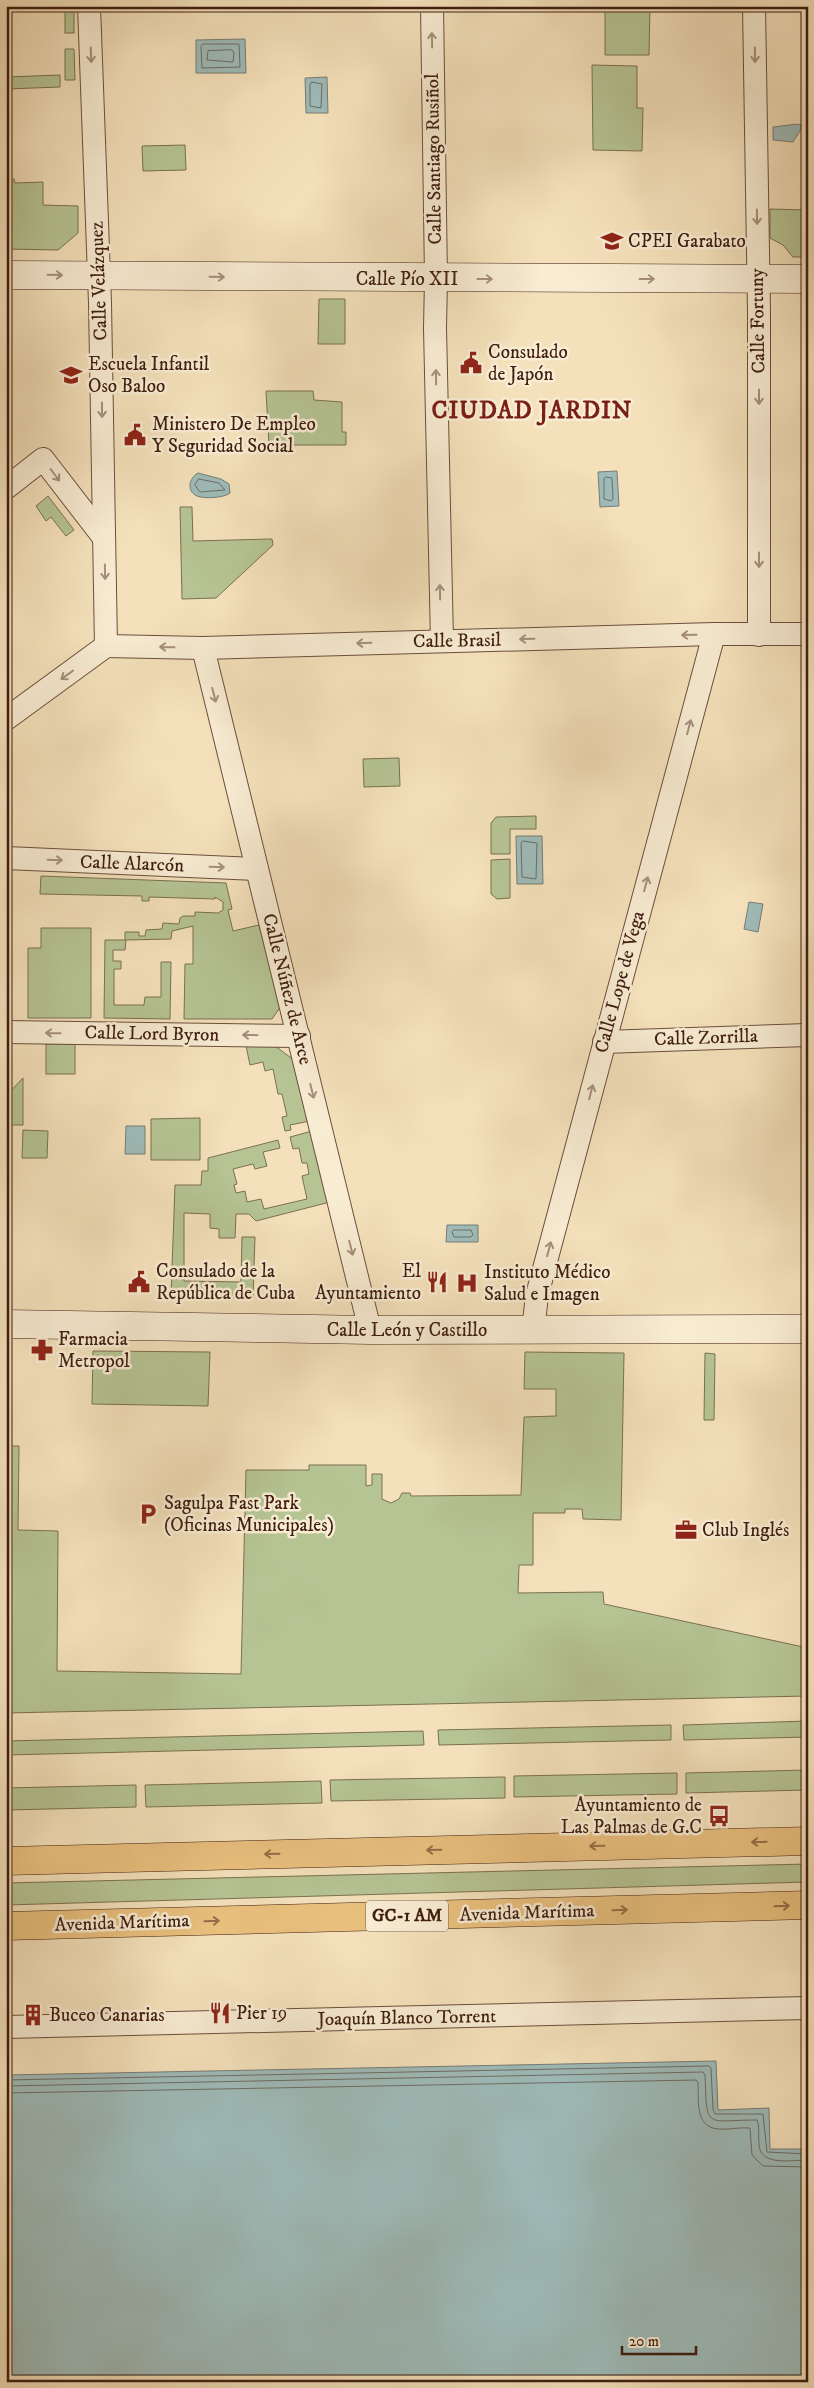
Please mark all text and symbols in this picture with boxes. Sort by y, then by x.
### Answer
one-way arrow [428,32,437,48]
one-way arrow [86,46,96,63]
one-way arrow [750,47,759,63]
street label: Calle Santiago Rusiñol [421,73,447,245]
one-way arrow [752,209,762,225]
street label: Calle Velázquez [85,221,114,341]
school or university icon: CPEI Garabato [599,228,625,254]
place label: CPEI Garabato [628,230,746,253]
street label: Calle Fortuny [746,267,770,374]
street label: Calle Pío XII [356,268,458,291]
one-way arrow [47,271,63,280]
one-way arrow [209,272,225,282]
one-way arrow [476,274,493,284]
one-way arrow [639,274,655,284]
place label: Consulado de Japón [488,341,568,386]
public building icon: Consulado de Japón [458,350,484,376]
place label: Escuela Infantil Oso Baloo [88,353,210,398]
school or university icon: Escuela Infantil Oso Baloo [58,362,84,388]
one-way arrow [431,369,440,385]
one-way arrow [754,389,764,405]
district label: CIUDAD JARDIN [431,396,633,426]
one-way arrow [97,402,106,418]
place label: Ministero De Empleo Y Seguridad Social [152,413,316,458]
public building icon: Ministero De Empleo Y Seguridad Social [122,422,148,448]
one-way arrow [50,468,60,482]
one-way arrow [754,552,764,568]
one-way arrow [100,564,110,580]
one-way arrow [436,584,445,600]
street label: Calle Brasil [413,629,501,653]
one-way arrow [681,630,698,640]
one-way arrow [519,634,535,644]
one-way arrow [356,638,372,648]
one-way arrow [159,642,175,652]
one-way arrow [60,670,74,680]
one-way arrow [210,687,219,703]
one-way arrow [684,719,694,735]
street label: Calle Alarcón [80,851,185,877]
one-way arrow [47,856,63,865]
one-way arrow [209,863,225,872]
one-way arrow [642,876,652,892]
street label: Calle Lope de Vega [590,908,650,1056]
street label: Calle Núñez de Arce [257,911,317,1067]
street label: Calle Lord Byron [84,1021,220,1047]
street label: Calle Zorrilla [654,1025,758,1051]
one-way arrow [45,1028,61,1038]
one-way arrow [242,1031,258,1040]
one-way arrow [308,1082,317,1098]
one-way arrow [586,1084,596,1100]
one-way arrow [347,1240,356,1256]
one-way arrow [545,1241,554,1257]
place label: Consulado de la República de Cuba [156,1260,295,1305]
place label: El Ayuntamiento [315,1260,421,1305]
place label: Instituto Médico Salud e Imagen [484,1261,610,1306]
public building icon: Consulado de la República de Cuba [126,1269,152,1295]
restaurant icon: El Ayuntamiento [424,1269,450,1295]
hospital icon: Instituto Médico Salud e Imagen [454,1270,480,1296]
street label: Calle León y Castillo [327,1319,487,1342]
place label: Farmacia Metropol [58,1328,130,1373]
pharmacy icon: Farmacia Metropol [29,1337,55,1363]
place label: Sagulpa Fast Park (Oficinas Municipales) [164,1492,334,1537]
parking icon: Sagulpa Fast Park (Oficinas Municipales) [135,1501,161,1527]
office icon: Club Inglés [673,1517,699,1543]
place label: Club Inglés [702,1519,789,1542]
place label: Ayuntamiento de Las Palmas de G.C [561,1794,702,1839]
bus stop icon: Ayuntamiento de Las Palmas de G.C [706,1803,732,1829]
one-way arrow [751,1837,768,1847]
one-way arrow [589,1841,605,1851]
one-way arrow [426,1845,442,1855]
one-way arrow [264,1849,280,1858]
street label: Avenida Marítima [459,1899,595,1927]
road number: GC-1 AM [366,1900,448,1932]
one-way arrow [774,1901,790,1911]
one-way arrow [612,1905,628,1915]
street label: Avenida Marítima [54,1909,190,1937]
one-way arrow [204,1916,220,1926]
restaurant icon: Pier 19 [207,2000,233,2026]
building icon: Buceo Canarias [20,2002,46,2028]
place label: Pier 19 [236,2002,287,2025]
place label: Buceo Canarias [49,2004,165,2027]
street label: Joaquín Blanco Torrent [316,2005,496,2032]
scale bar [622,2323,695,2355]
text: 20 m [629,2332,659,2351]

